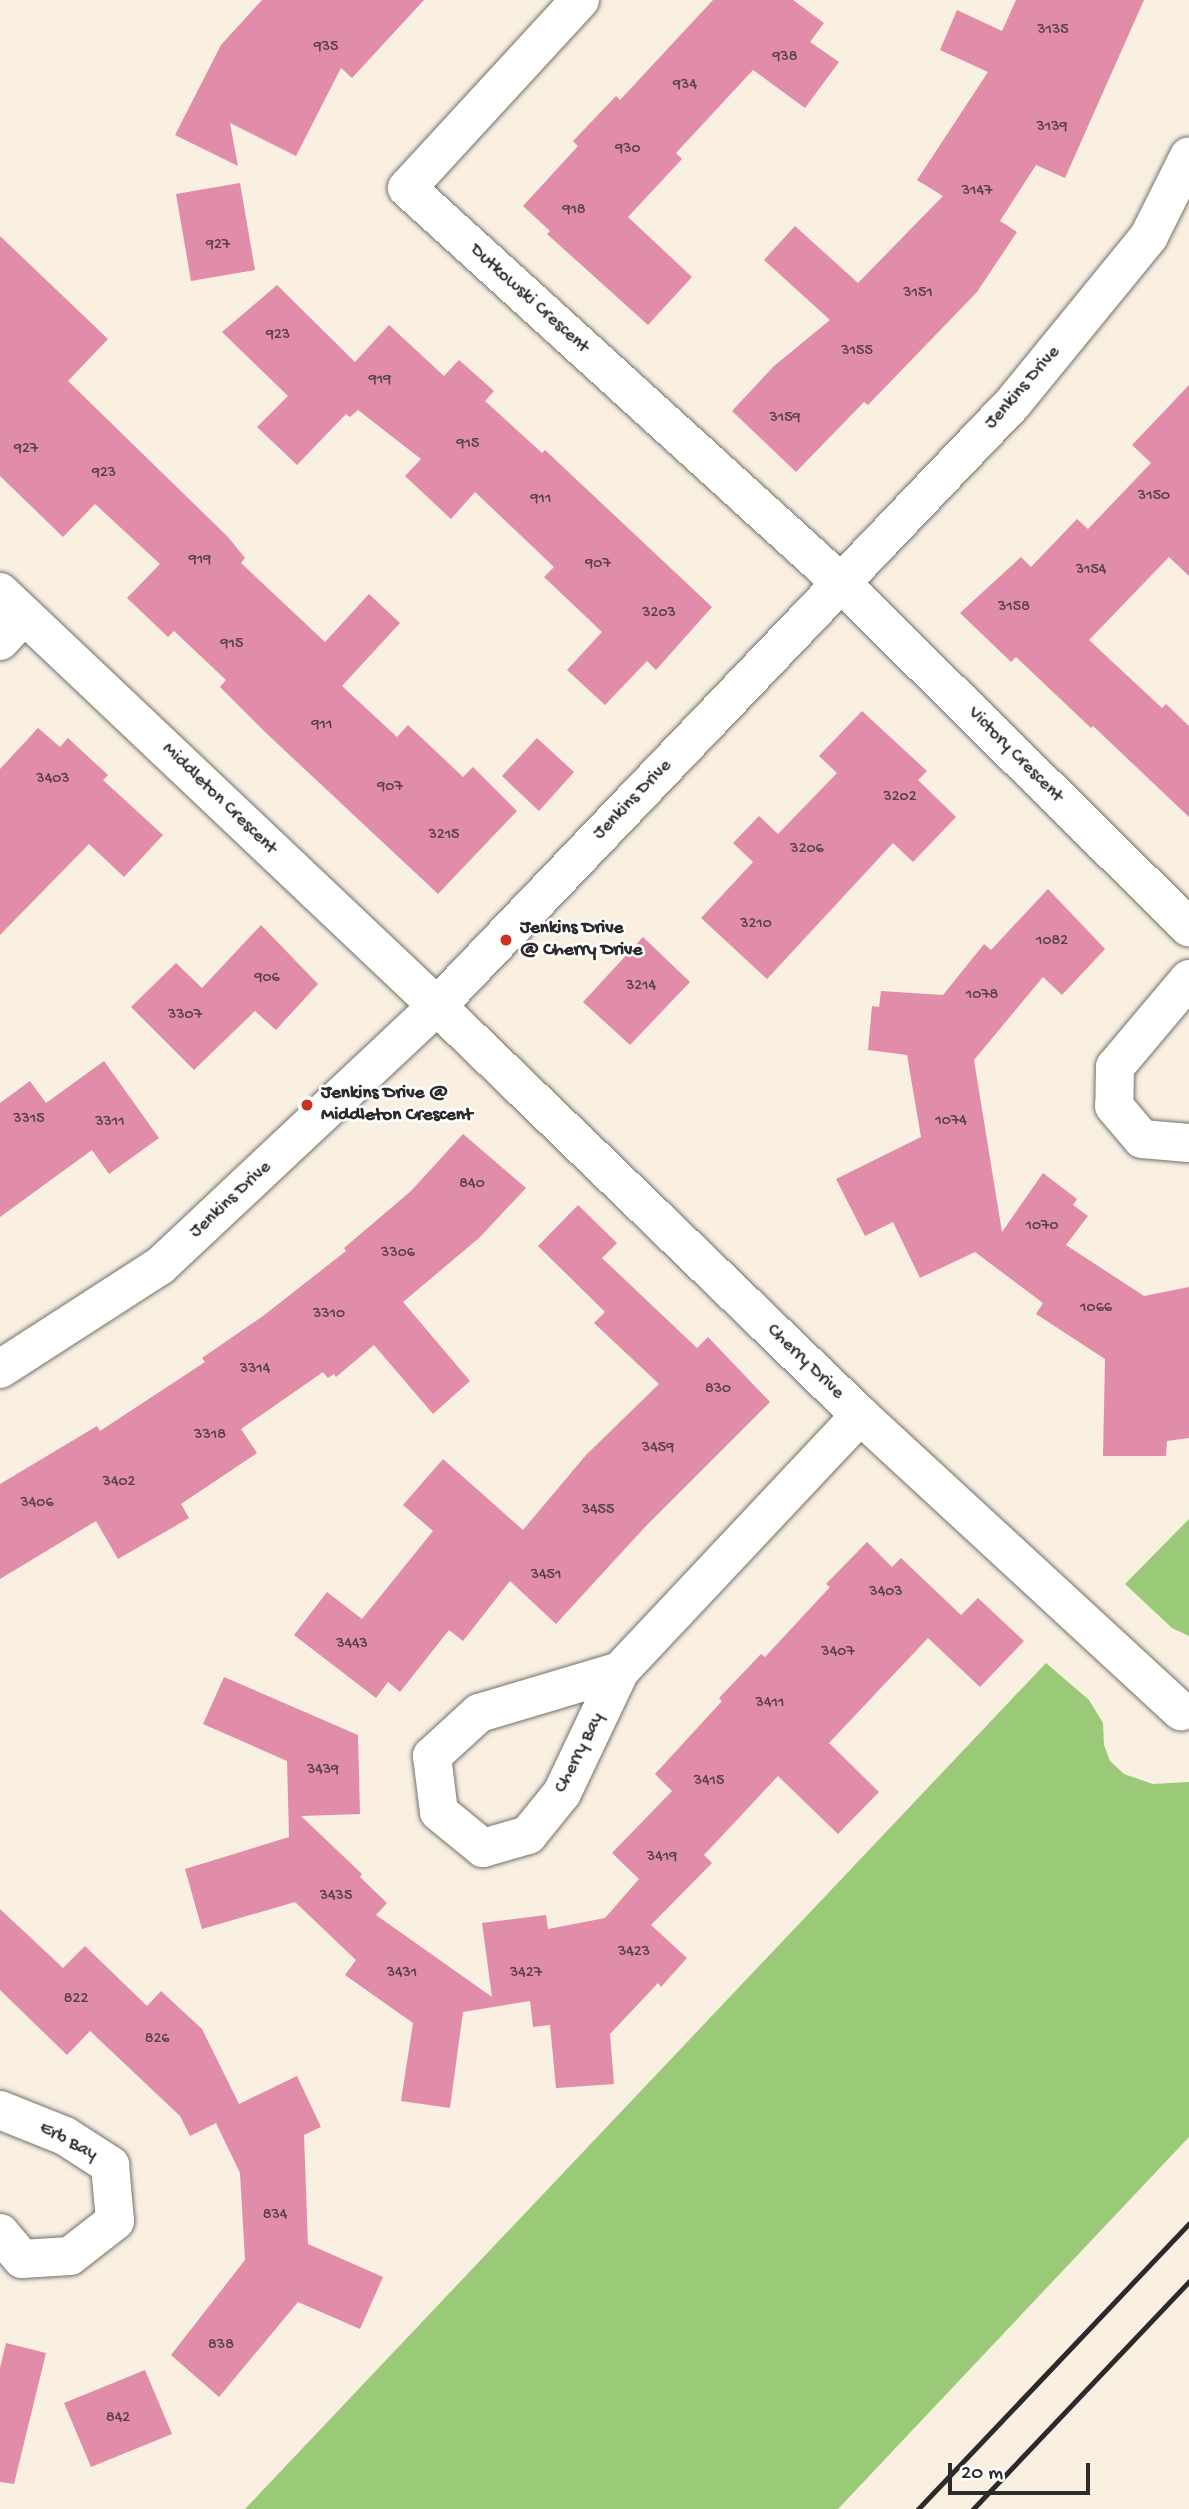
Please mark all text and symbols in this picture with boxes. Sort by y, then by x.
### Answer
house number: 3135 [1037,21,1069,41]
house number: 935 [314,38,338,58]
house number: 938 [772,48,798,68]
house number: 934 [673,76,697,96]
house number: 3139 [1036,118,1068,138]
house number: 930 [615,140,641,160]
house number: 3147 [962,182,992,202]
house number: 918 [562,201,586,221]
house number: 927 [206,236,230,256]
street label: Dutkowski Crescent [464,239,594,359]
house number: 3151 [903,284,933,304]
house number: 923 [266,326,290,346]
street label: Jenkins Drive [980,341,1066,435]
house number: 3155 [841,342,873,362]
house number: 919 [369,371,391,391]
house number: 3159 [769,409,801,429]
house number: 915 [457,435,479,455]
house number: 927 [14,440,38,460]
house number: 923 [92,464,116,484]
house number: 3150 [1138,487,1170,507]
house number: 911 [531,490,551,510]
house number: 919 [189,551,211,571]
house number: 907 [585,555,611,575]
house number: 3154 [1076,561,1106,581]
house number: 3158 [998,598,1030,618]
house number: 3203 [642,604,676,624]
house number: 915 [221,635,243,655]
street label: Victory Crescent [962,702,1068,808]
house number: 911 [312,716,332,736]
street label: Middleton Crescent [157,738,281,860]
street label: Jenkins Drive [589,755,677,845]
house number: 3403 [36,770,70,790]
house number: 907 [377,778,403,798]
house number: 3202 [883,788,917,808]
house number: 3215 [428,826,460,846]
house number: 3206 [790,840,824,860]
house number: 3210 [740,915,772,935]
place label: Jenkins Drive @ Cherry Drive [520,918,642,962]
marker: Jenkins Drive @ Cherry Drive [498,932,514,948]
house number: 1082 [1036,932,1068,952]
house number: 906 [254,969,280,989]
house number: 3214 [626,977,656,997]
house number: 1078 [966,986,998,1006]
house number: 3307 [168,1006,202,1026]
place label: Jenkins Drive @ Middleton Crescent [321,1083,473,1127]
marker: Jenkins Drive @ Middleton Crescent [299,1097,315,1113]
house number: 3315 [13,1110,45,1130]
house number: 1074 [935,1112,967,1132]
house number: 3311 [95,1113,125,1133]
street label: Jenkins Drive [185,1156,277,1244]
house number: 840 [459,1175,485,1195]
house number: 1070 [1026,1217,1058,1237]
house number: 3306 [381,1244,415,1264]
house number: 1066 [1080,1299,1112,1319]
house number: 3310 [313,1305,345,1325]
street label: Cherry Drive [761,1319,849,1405]
house number: 3314 [240,1360,270,1380]
house number: 830 [705,1380,731,1400]
house number: 3318 [194,1426,226,1446]
house number: 3459 [642,1439,674,1459]
house number: 3402 [103,1473,135,1493]
house number: 3406 [20,1494,54,1514]
house number: 3455 [582,1501,614,1521]
house number: 3451 [531,1566,561,1586]
house number: 3403 [869,1583,903,1603]
house number: 3443 [336,1635,368,1655]
house number: 3407 [821,1643,855,1663]
house number: 3411 [756,1694,784,1714]
street label: Cherry Bay [550,1709,610,1797]
house number: 3439 [307,1761,339,1781]
house number: 3415 [694,1772,724,1792]
house number: 3419 [647,1848,677,1868]
house number: 3435 [320,1887,352,1907]
house number: 3423 [618,1943,650,1963]
house number: 3431 [387,1964,417,1984]
house number: 3427 [510,1964,542,1984]
house number: 822 [64,1990,88,2010]
house number: 826 [145,2030,169,2050]
street label: Erb Bay [35,2117,101,2167]
house number: 834 [263,2206,287,2226]
house number: 838 [208,2336,234,2356]
house number: 842 [106,2409,130,2429]
scale bar [951,2450,1093,2494]
text: 20 m [961,2462,1003,2487]

